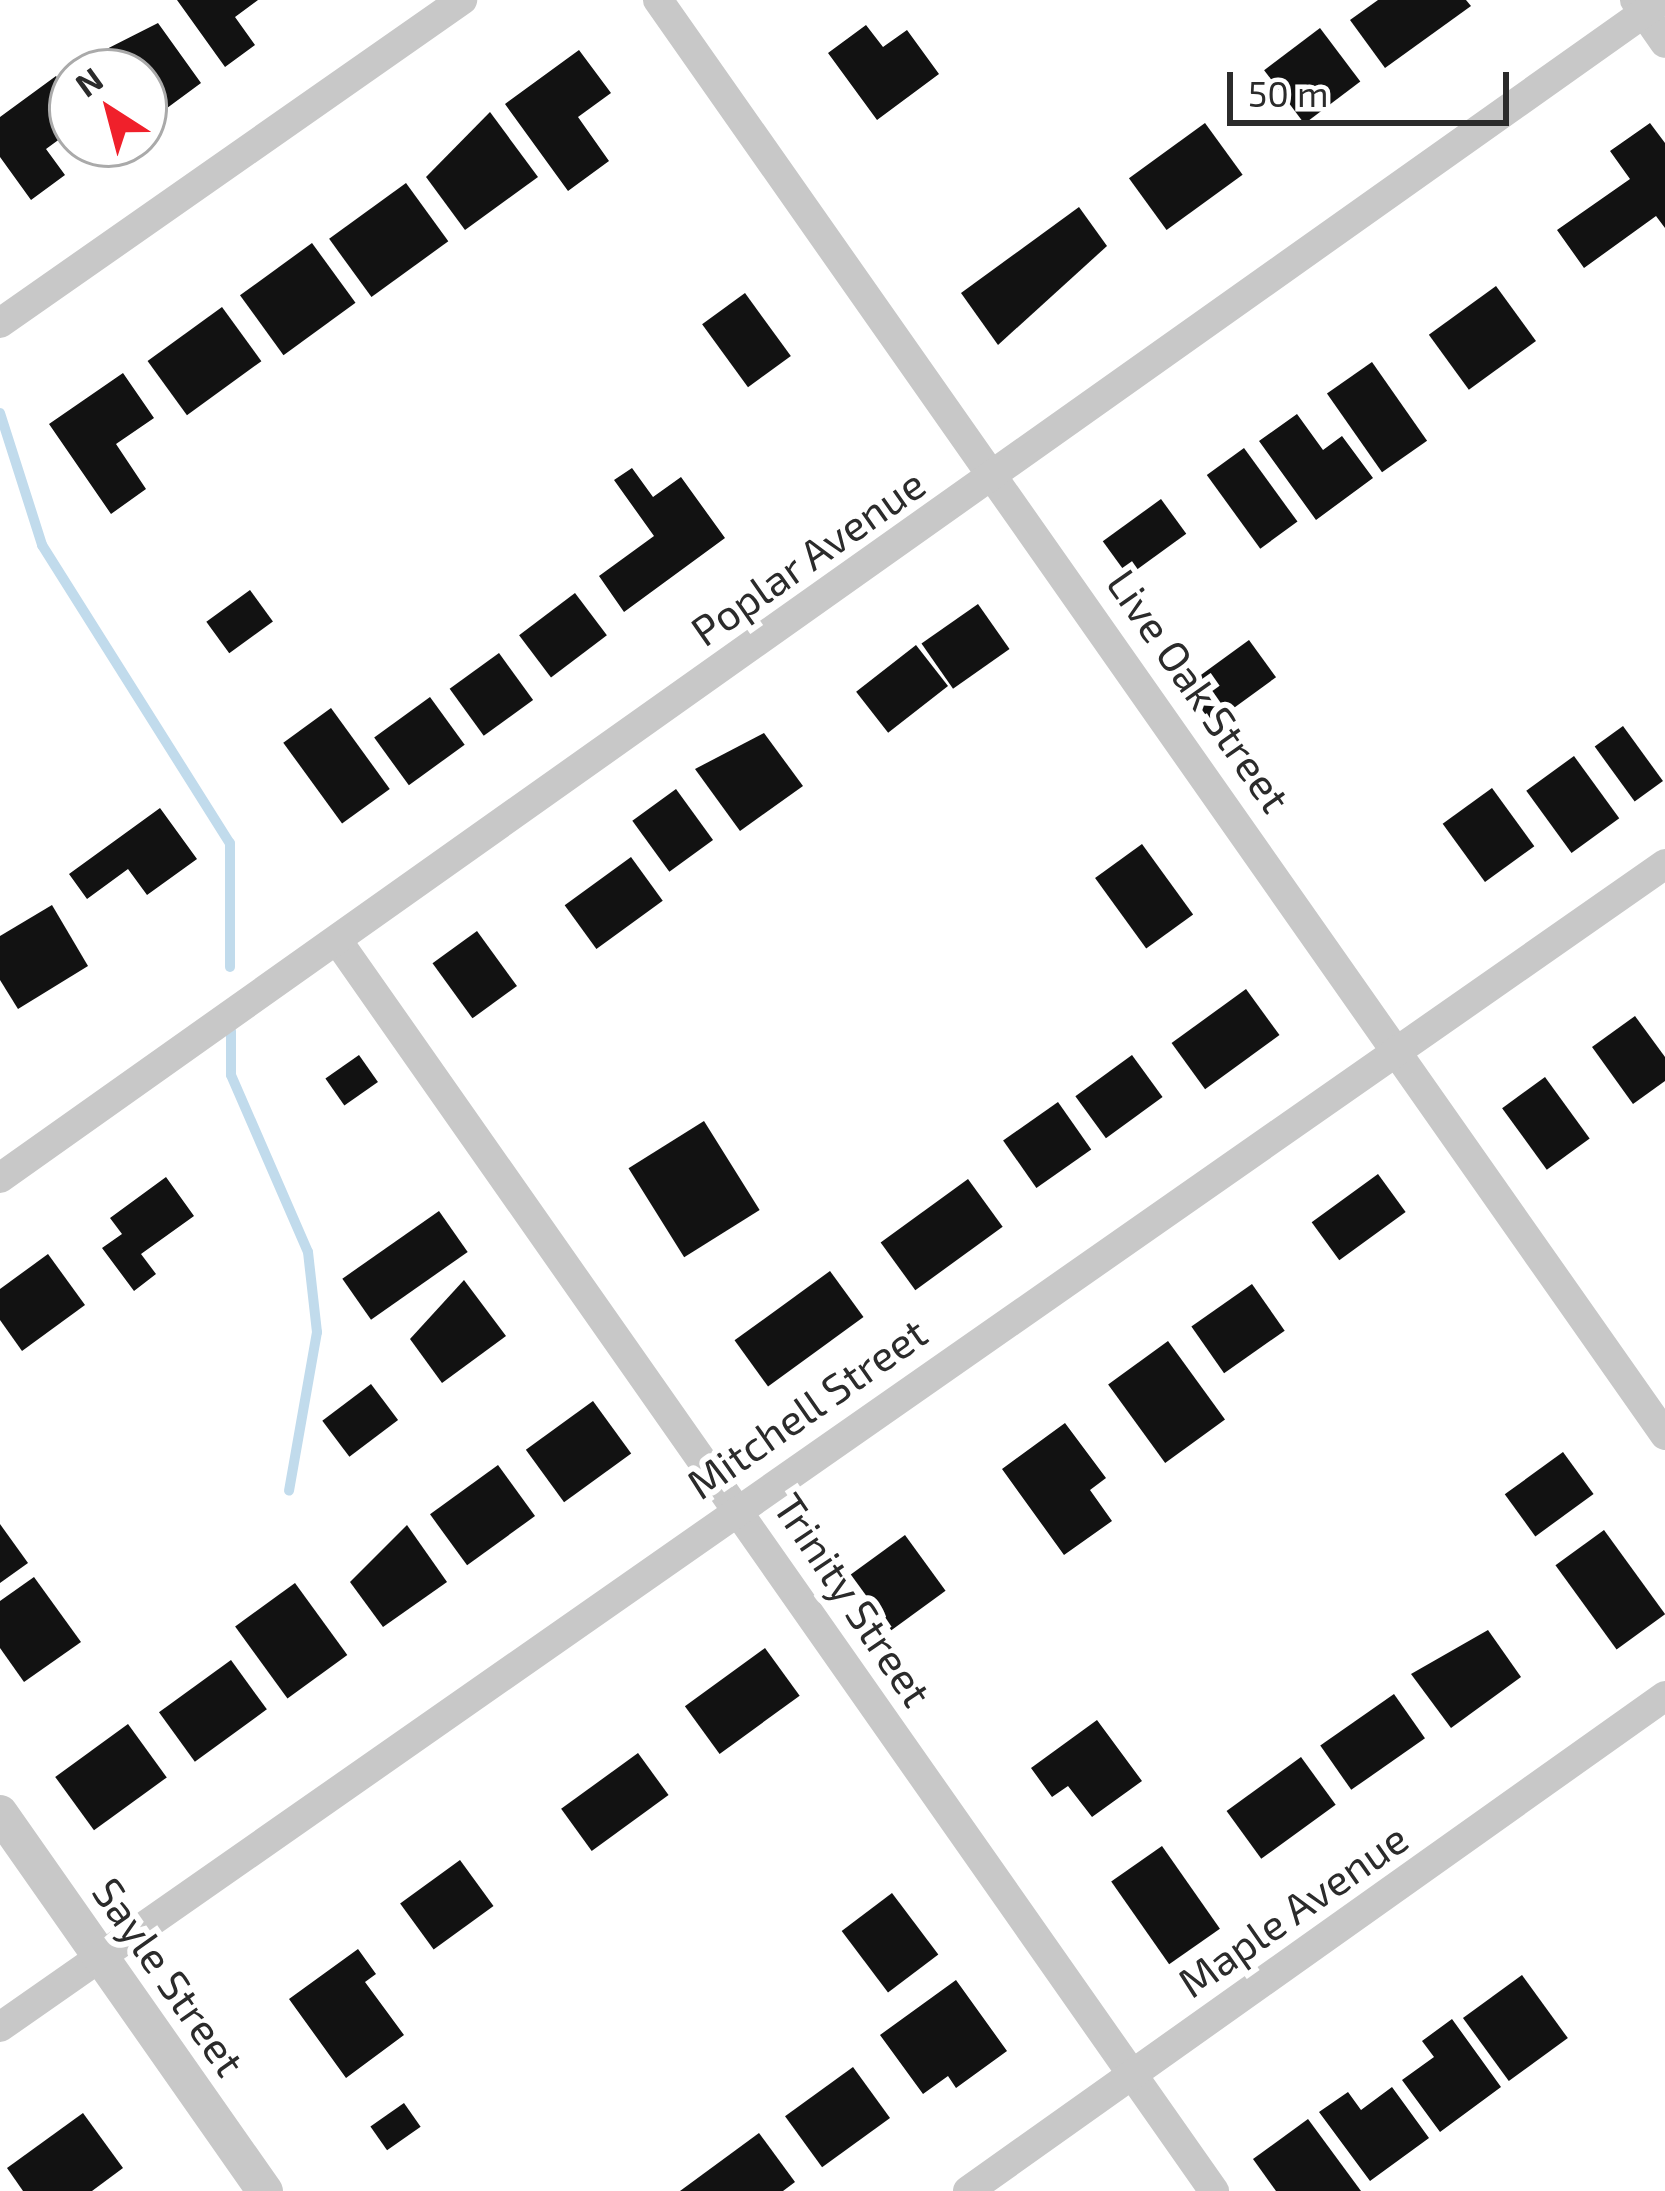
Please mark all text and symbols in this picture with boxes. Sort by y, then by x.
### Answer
north arrow [48,48,168,168]
scale bar [1233,48,1515,122]
text: N [67,58,110,104]
text: 50 m [1248,71,1329,114]
street label: Poplar Avenue [680,456,934,656]
street label: Live Oak Street [1098,559,1302,821]
street label: Mitchell Street [676,1306,936,1508]
street label: Trinity Street [764,1483,944,1715]
street label: Maple Avenue [1167,1811,1417,2007]
street label: Sayle Street [83,1867,257,2085]

